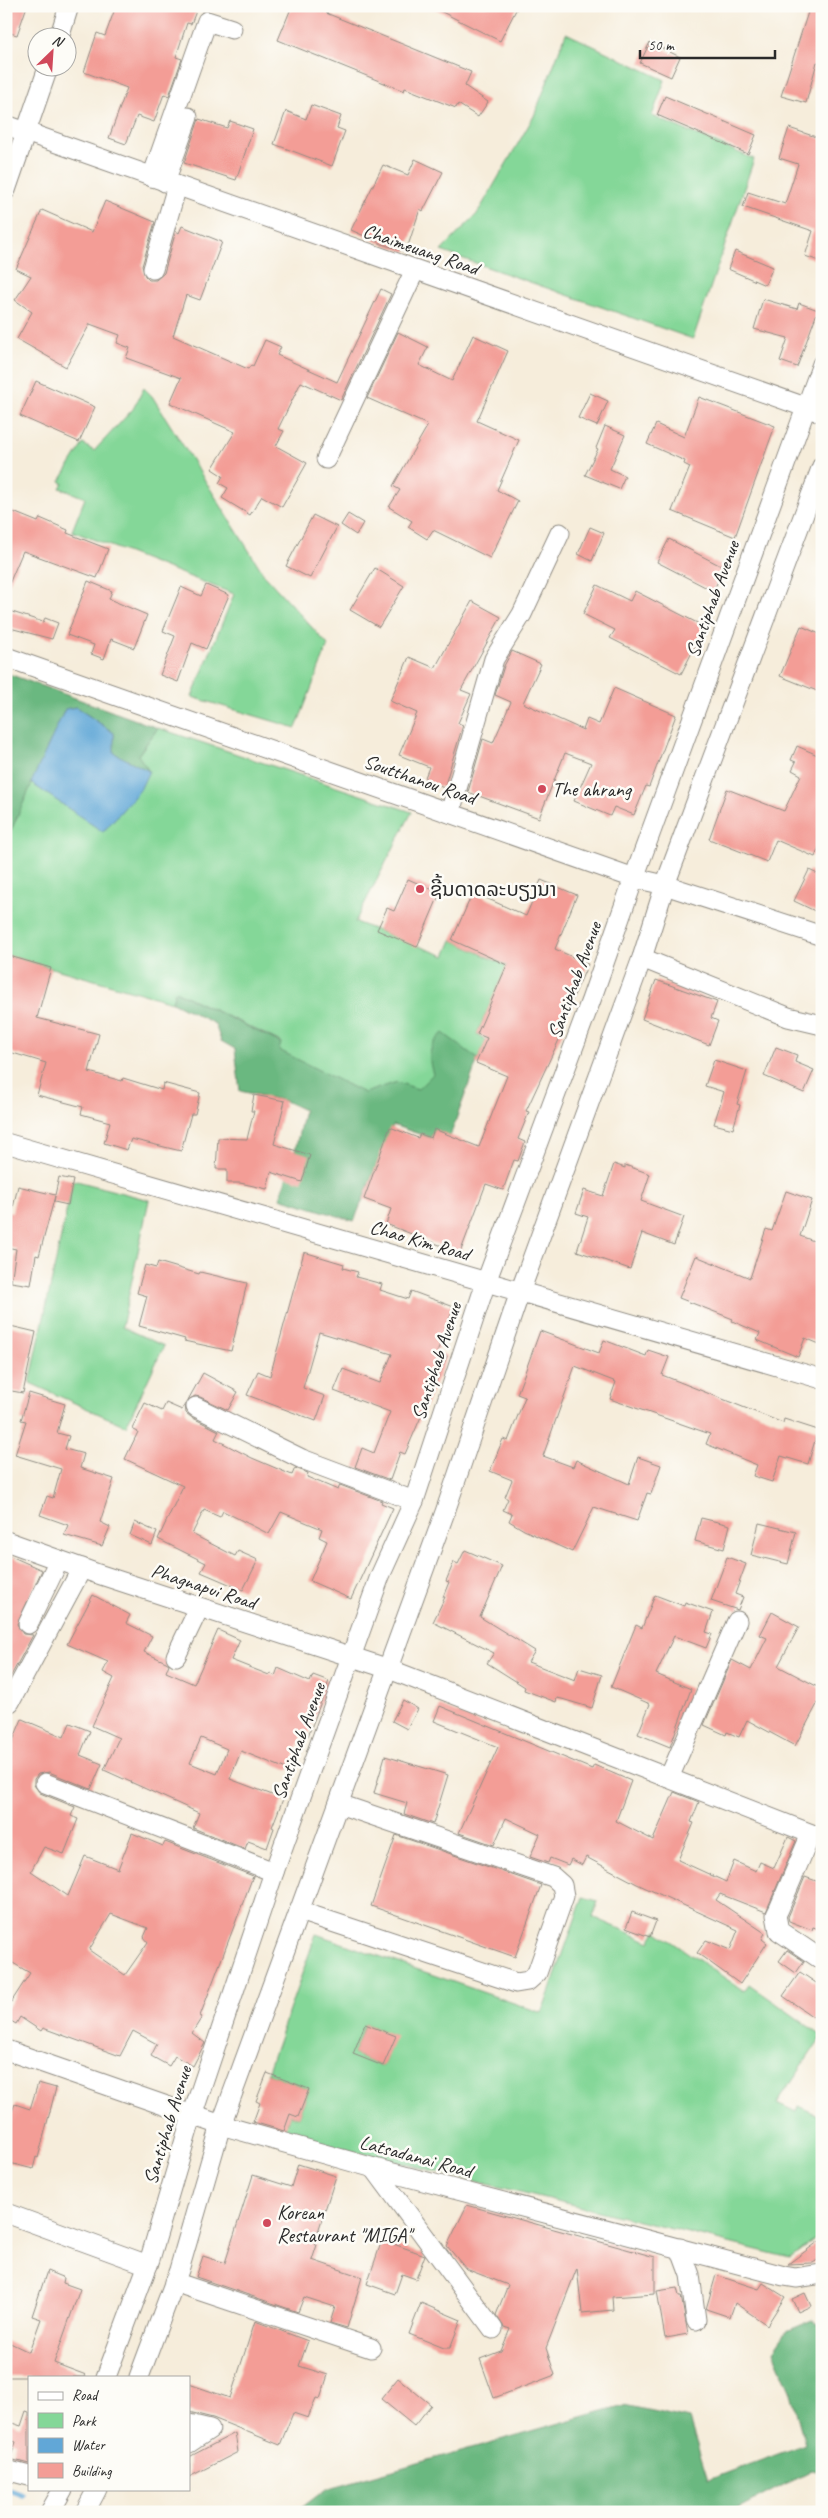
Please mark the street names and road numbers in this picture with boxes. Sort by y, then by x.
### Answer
street label: Chaimeuang Road [360,218,485,282]
street label: Santiphab Avenue [680,536,746,661]
street label: Soutthanou Road [360,749,482,811]
street label: Santiphab Avenue [542,917,608,1042]
street label: Chao Kim Road [367,1214,476,1268]
street label: Santiphab Avenue [406,1298,468,1423]
street label: Phagnapui Road [148,1558,262,1616]
street label: Santiphab Avenue [266,1678,332,1803]
street label: Santiphab Avenue [138,2062,198,2187]
street label: Latsadanai Road [357,2129,478,2184]

